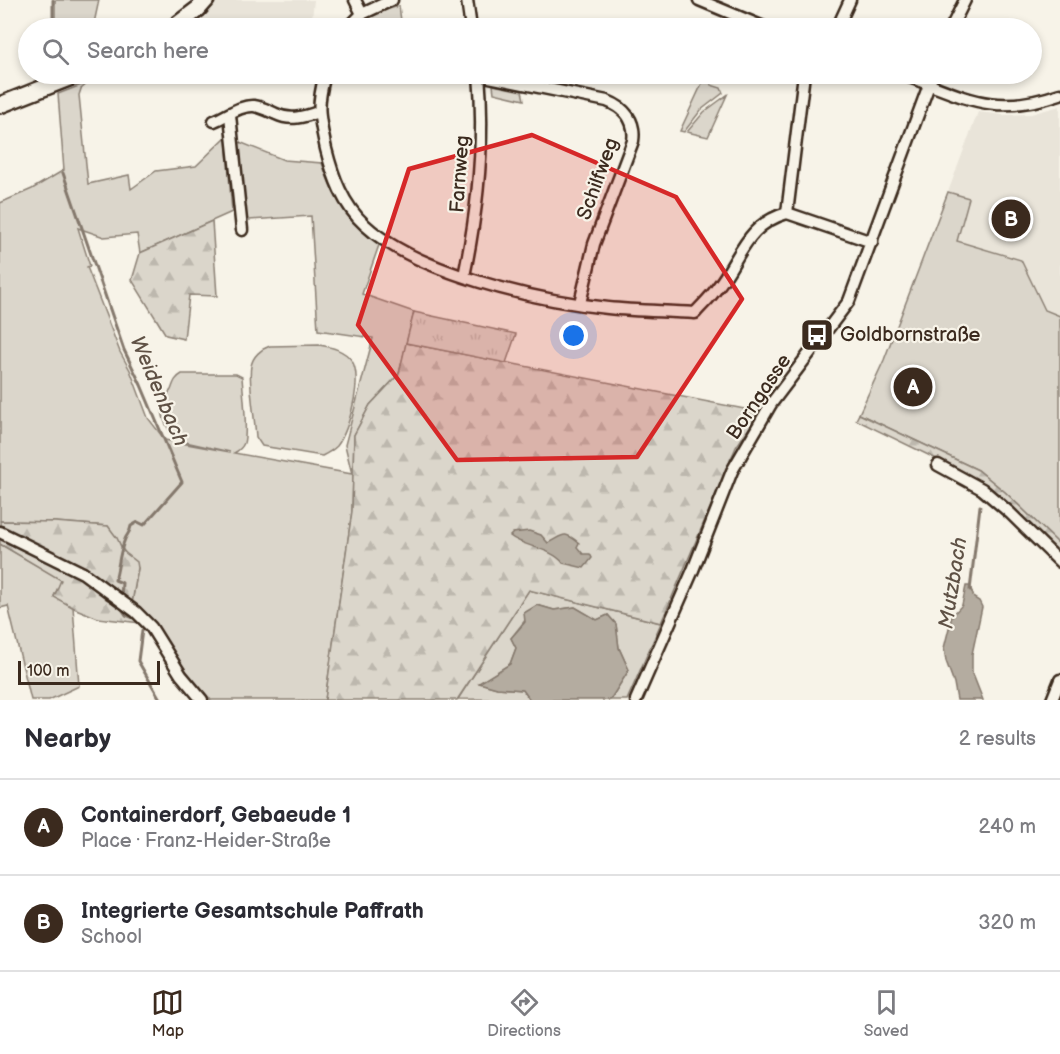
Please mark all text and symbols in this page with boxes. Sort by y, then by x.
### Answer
search box [18,18,1042,84]
icon: search [39,35,72,68]
text: Search here [87,38,209,65]
street label: Farnweg [445,134,475,214]
street label: Schilfweg [572,135,624,223]
pin: B [992,196,1030,242]
bus stop icon: Goldbornstraße [799,317,835,353]
your location [559,321,588,350]
place label: Goldbornstraße [840,323,981,347]
water label: Weidenbach [125,332,194,450]
street label: Borngasse [722,350,796,444]
pin: A [894,364,932,410]
water label: Mutzbach [933,535,973,631]
scale bar [18,658,160,686]
text: 100 m [27,662,70,681]
text: Nearby [24,724,111,755]
text: 2 results [959,727,1036,751]
text: Containerdorf, Gebaeude 1 [81,802,351,829]
text: A [37,815,50,839]
text: 240 m [979,815,1036,839]
text: Place · Franz-Heider-Straße [81,829,331,853]
text: Integrierte Gesamtschule Paffrath [81,898,424,925]
text: B [36,911,51,935]
text: 320 m [978,911,1036,935]
text: School [81,925,142,949]
tab: Map [151,986,184,1041]
tab: Directions [487,986,561,1041]
tab: Saved [864,986,909,1041]

